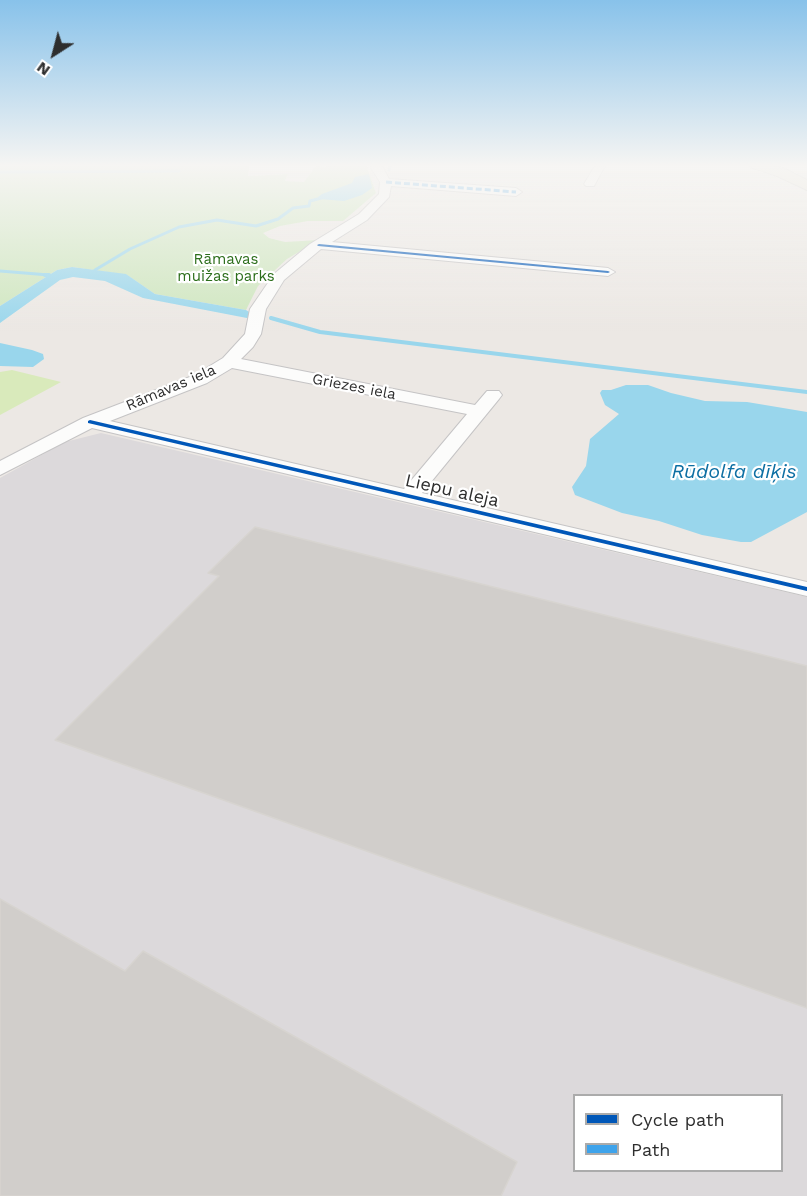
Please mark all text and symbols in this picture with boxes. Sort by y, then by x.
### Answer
north arrow [24,24,84,84]
text: N [33,58,54,80]
park label: Rāmavas muižas parks [177,251,275,286]
street label: Rāmavas iela [123,361,219,415]
street label: Griezes iela [311,370,397,404]
water label: Rūdolfa dīķis [671,460,797,484]
street label: Liepu aleja [403,470,501,512]
legend [573,1094,783,1172]
text: Cycle path [631,1109,725,1130]
text: Path [631,1139,671,1160]

